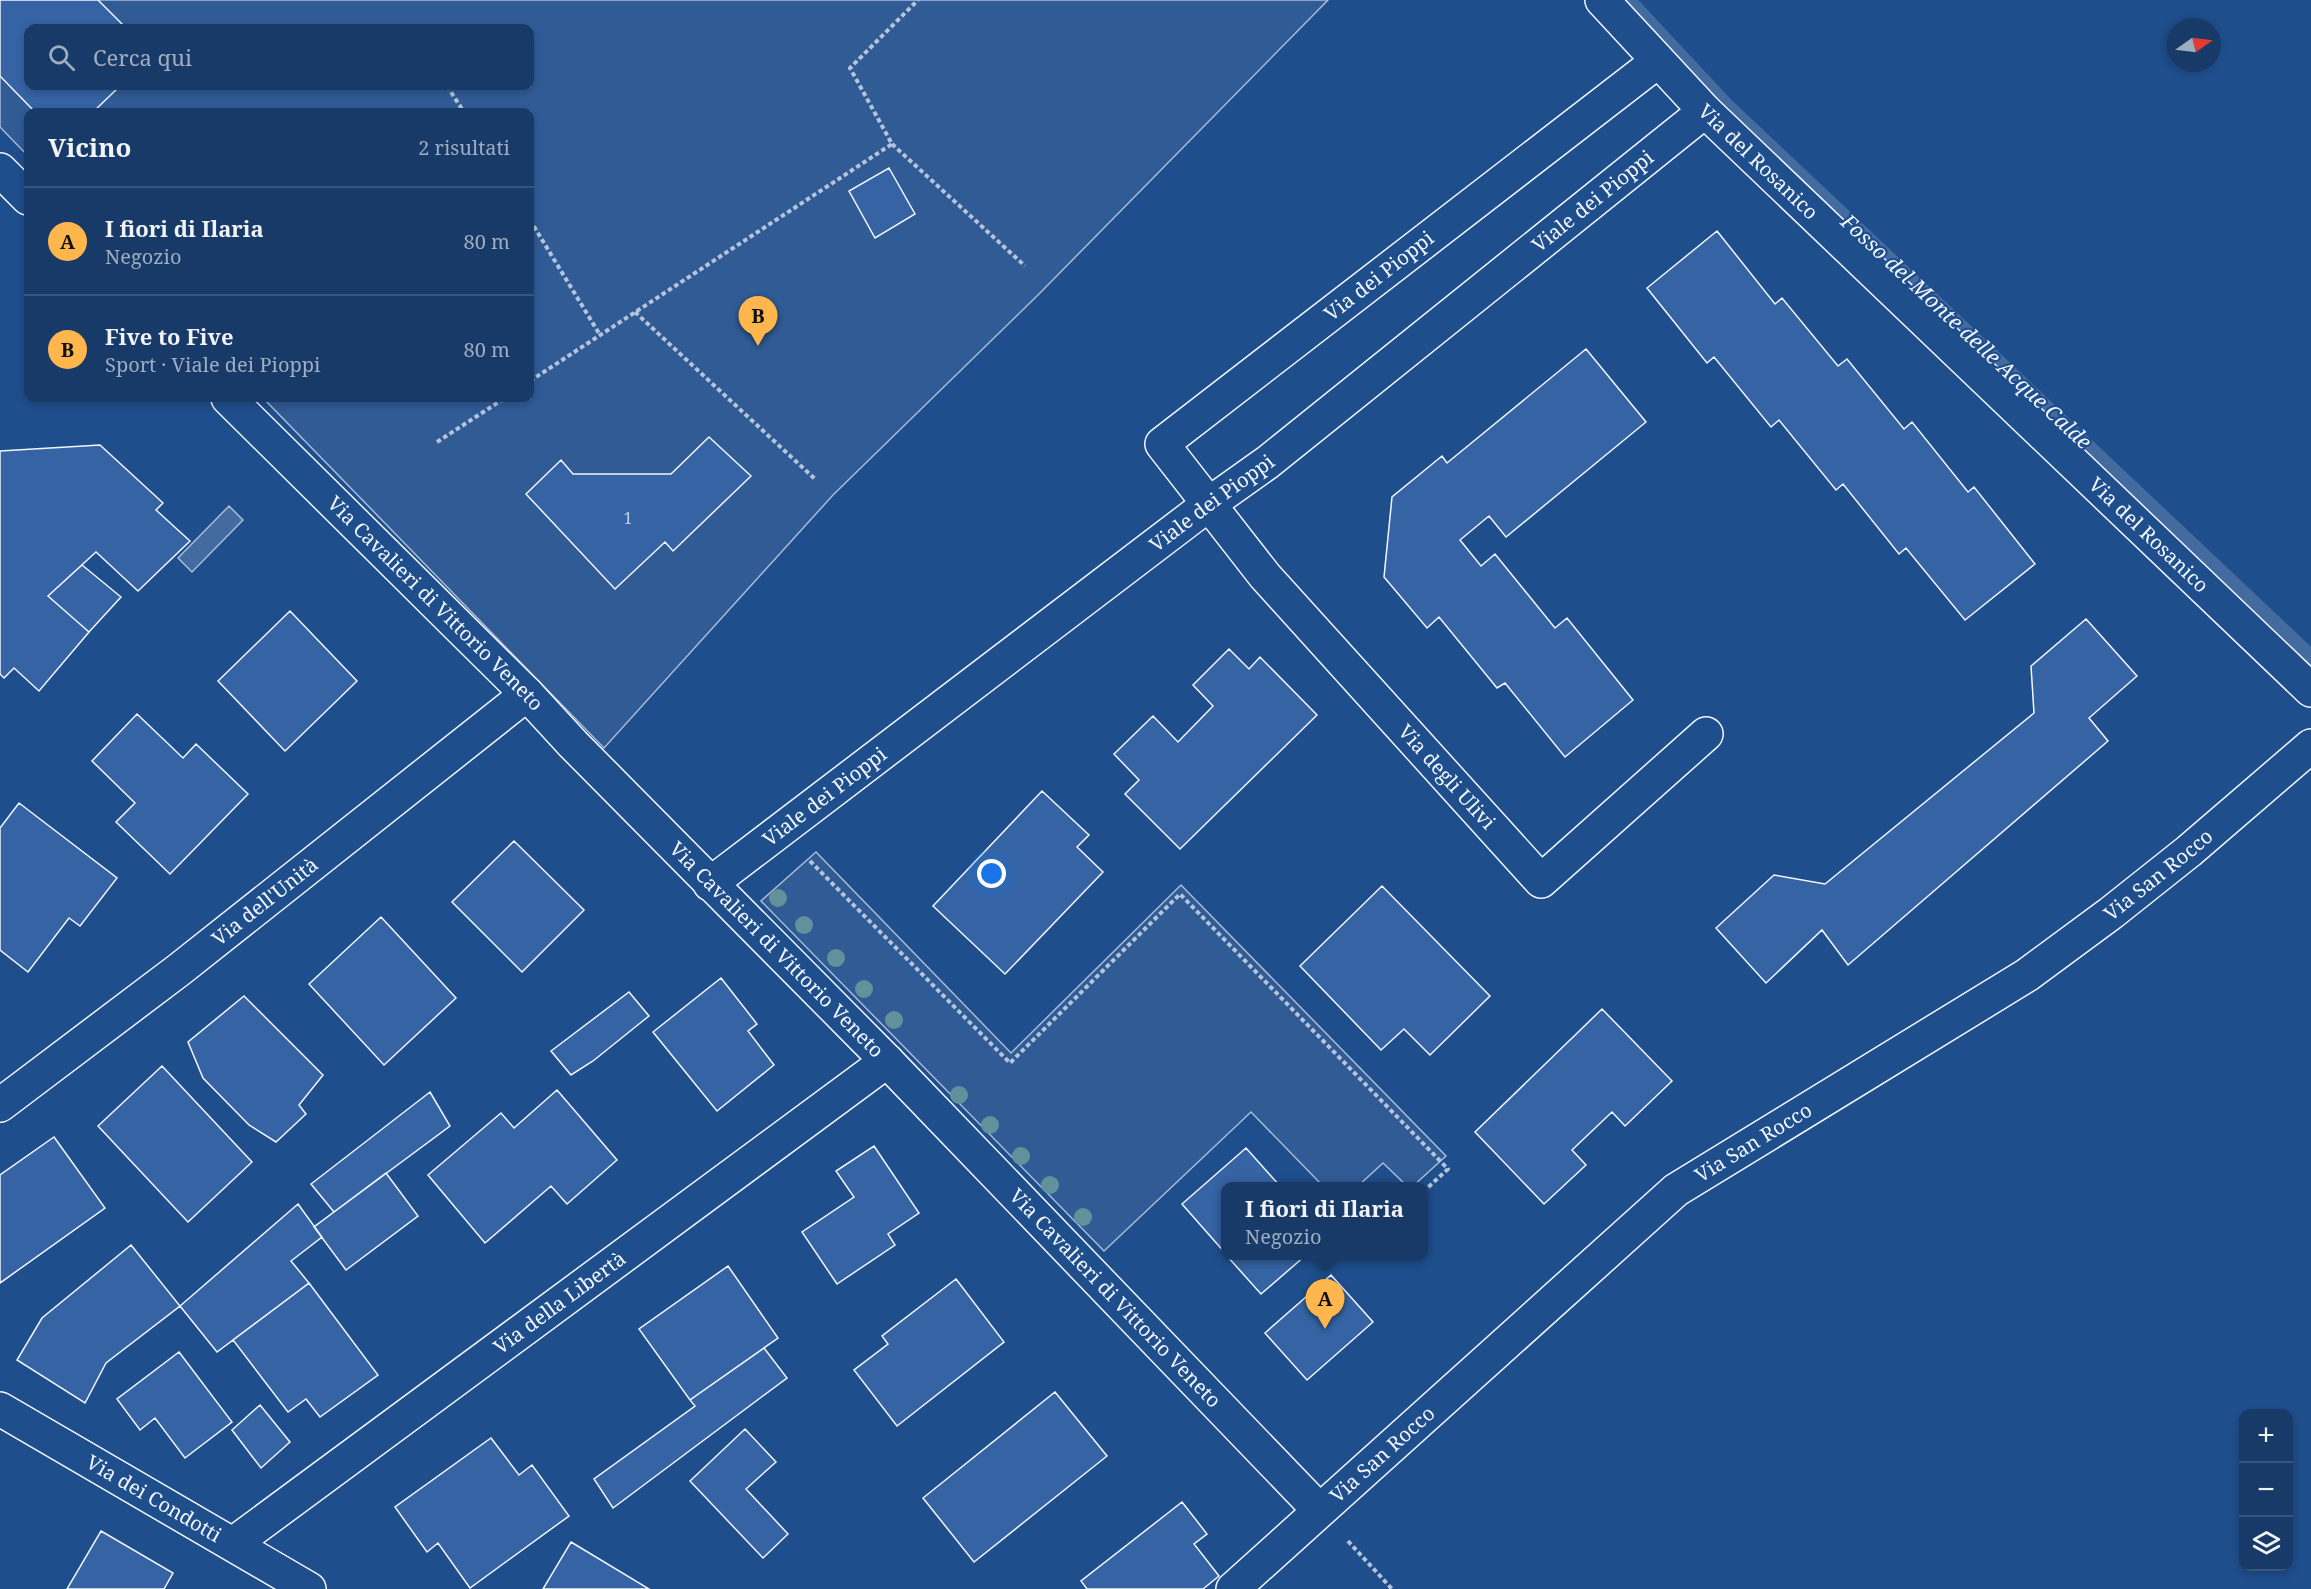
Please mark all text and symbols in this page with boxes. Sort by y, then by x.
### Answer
north arrow [2167,18,2221,72]
search box [24,24,534,90]
icon: search [45,41,78,74]
text: Cerca qui [93,42,192,72]
street label: Via del Rosanico [1693,98,1824,225]
text: Vicino [48,129,131,165]
text: 2 risultati [418,134,510,161]
street label: Viale dei Pioppi [1526,143,1659,258]
water label: Fosso del Monte delle Acque Calde [1835,207,2098,455]
text: I fiori di Ilaria [105,213,264,243]
street label: Via dei Pioppi [1318,224,1439,327]
text: A [60,228,75,255]
text: 80 m [464,228,510,255]
text: Negozio [105,243,181,270]
pin: B [738,296,777,346]
text: Five to Five [105,321,234,351]
text: B [61,336,74,363]
text: 80 m [464,336,510,363]
text: Sport · Viale dei Pioppi [105,351,320,378]
street label: Viale dei Pioppi [1144,448,1280,558]
street label: Via del Rosanico [2083,471,2215,598]
street label: Via Cavalieri di Vittorio Veneto [322,490,550,716]
house number: 1 [624,507,632,529]
street label: Via degli Ulivi [1393,718,1502,835]
street label: Viale dei Pioppi [757,740,892,852]
street label: Via San Rocco [2098,823,2218,927]
street label: Via Cavalieri di Vittorio Veneto [664,835,890,1063]
street label: Via dell'Unità [206,851,323,952]
your location [977,859,1006,888]
street label: Via San Rocco [1690,1096,1817,1188]
street label: Via Cavalieri di Vittorio Veneto [1004,1182,1227,1413]
popup [1221,1182,1428,1260]
text: I fiori di Ilaria [1245,1193,1404,1223]
text: Negozio [1245,1223,1322,1250]
street label: Via della Libertà [488,1245,631,1360]
pin: A [1306,1280,1344,1329]
street label: Via San Rocco [1324,1400,1440,1508]
map controls [2239,1409,2293,1571]
button: + [2239,1409,2293,1463]
street label: Via dei Condotti [82,1448,227,1548]
button: − [2239,1463,2293,1517]
button: layers [2239,1517,2293,1571]

